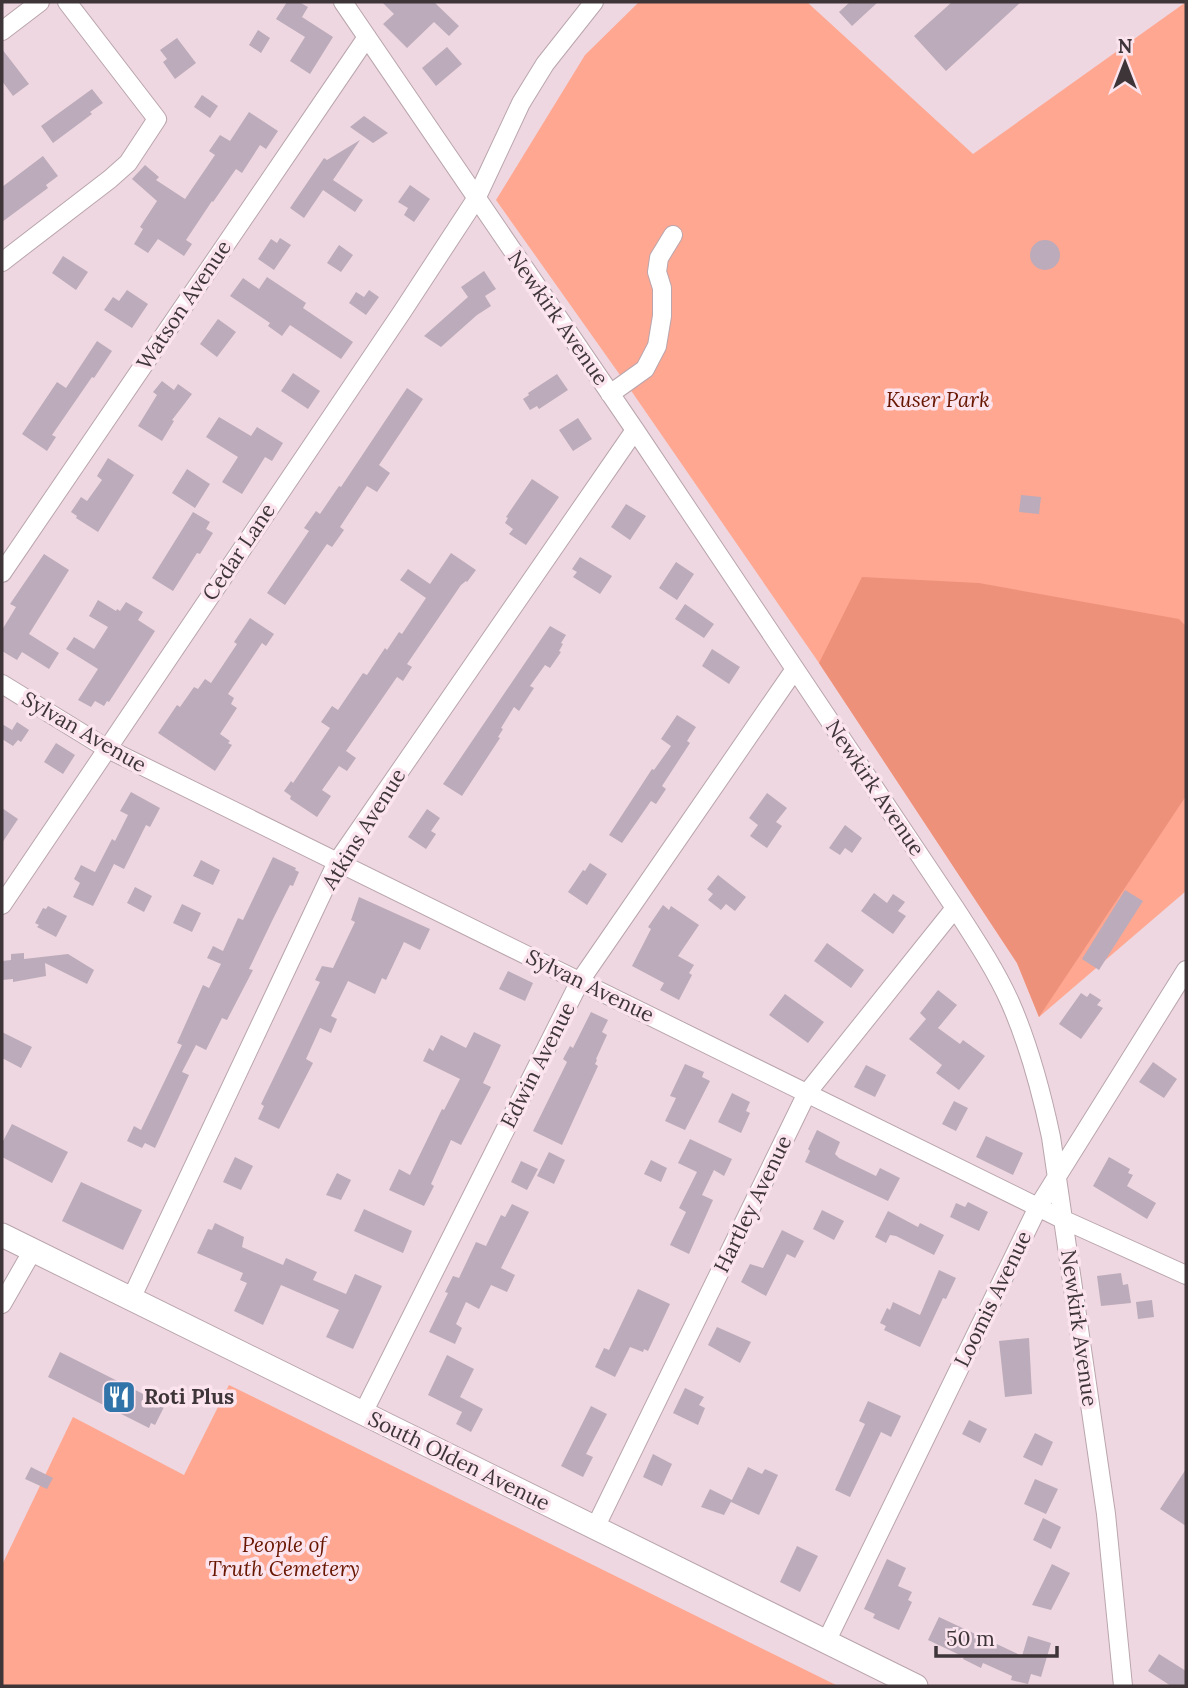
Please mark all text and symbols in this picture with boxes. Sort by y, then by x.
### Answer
north arrow [1090,28,1160,98]
text: N [1118,34,1133,58]
street label: Watson Avenue [130,235,237,375]
street label: Newkirk Avenue [502,245,615,390]
park label: Kuser Park [886,386,990,413]
street label: Cedar Lane [196,498,281,606]
street label: Sylvan Avenue [17,685,151,778]
street label: Newkirk Avenue [820,715,931,861]
street label: Atkins Avenue [315,763,411,895]
street label: Sylvan Avenue [522,943,659,1028]
street label: Edwin Avenue [494,997,581,1132]
street label: Hartley Avenue [708,1131,797,1277]
street label: Loomis Avenue [948,1226,1037,1371]
street label: Newkirk Avenue [1055,1248,1104,1408]
restaurant icon: Roti Plus [100,1378,138,1416]
place label: Roti Plus [144,1383,234,1410]
street label: South Olden Avenue [364,1405,554,1516]
park label: People of Truth Cemetery [208,1531,360,1582]
scale bar [936,1614,1057,1658]
text: 50 m [946,1625,995,1652]

